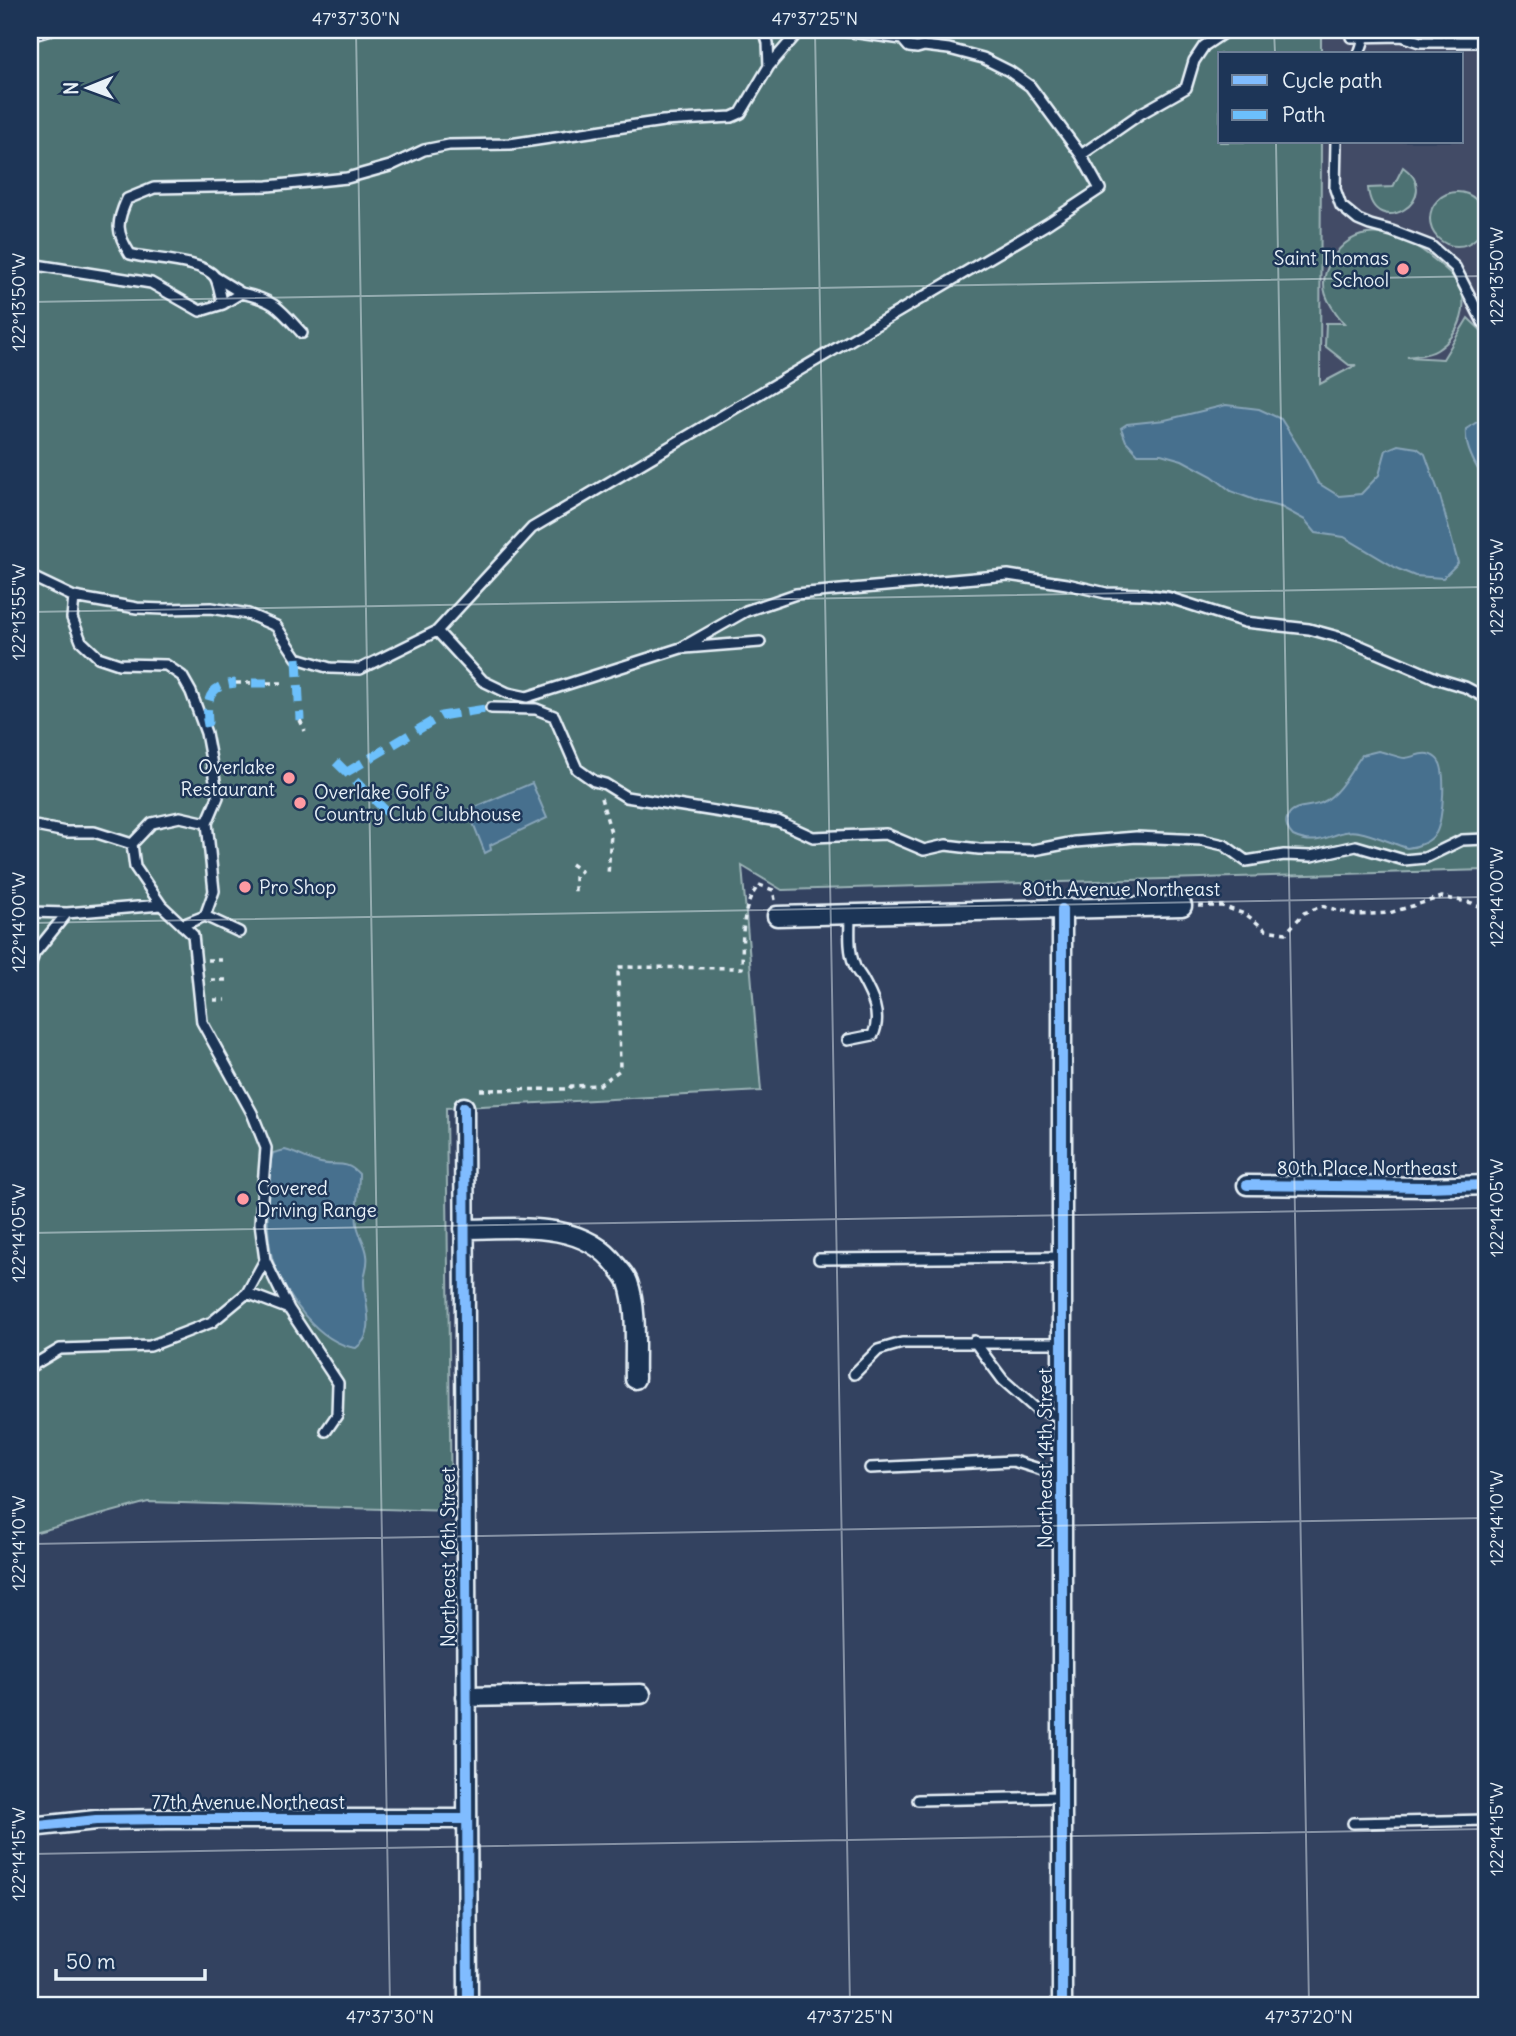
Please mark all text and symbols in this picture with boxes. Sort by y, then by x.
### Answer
text: 47°37'30"N [312,7,400,30]
text: 47°37'25"N [772,7,858,30]
north arrow [52,52,122,122]
legend [1218,52,1464,144]
text: Cycle path [1282,67,1382,94]
text: N [59,82,83,95]
text: Path [1282,101,1325,128]
text: 122°13'50"W [1485,227,1508,325]
place label: Saint Thomas School [1274,246,1389,292]
text: 122°13'50"W [7,253,30,351]
marker: Saint Thomas School [1395,261,1411,277]
text: 122°13'55"W [1485,539,1508,635]
text: 122°13'55"W [7,564,30,660]
place label: Overlake Restaurant [181,755,275,801]
marker: Overlake Restaurant [281,770,297,786]
place label: Overlake Golf & Country Club Clubhouse [314,780,521,826]
marker: Overlake Golf & Country Club Clubhouse [292,795,308,811]
text: 122°14'00"W [1485,847,1508,947]
text: 122°14'00"W [7,872,30,972]
place label: Pro Shop [259,875,336,899]
street label: 80th Avenue Northeast [1022,877,1220,901]
marker: Pro Shop [237,879,253,895]
street label: 80th Place Northeast [1277,1156,1457,1180]
text: 122°14'05"W [1485,1159,1508,1257]
place label: Covered Driving Range [257,1176,377,1222]
text: 122°14'05"W [7,1184,30,1282]
marker: Covered Driving Range [235,1191,251,1207]
street label: Northeast 14th Street [1033,1368,1057,1548]
street label: Northeast 16th Street [436,1467,460,1647]
text: 122°14'10"W [1485,1470,1508,1566]
text: 122°14'10"W [7,1495,30,1591]
text: 122°14'15"W [1485,1782,1508,1876]
street label: 77th Avenue Northeast [151,1790,345,1814]
text: 122°14'15"W [7,1807,30,1901]
scale bar [56,1938,205,1982]
text: 50 m [66,1948,115,1975]
text: 47°37'30"N [346,2005,434,2028]
text: 47°37'25"N [807,2005,893,2028]
text: 47°37'20"N [1265,2005,1353,2028]

